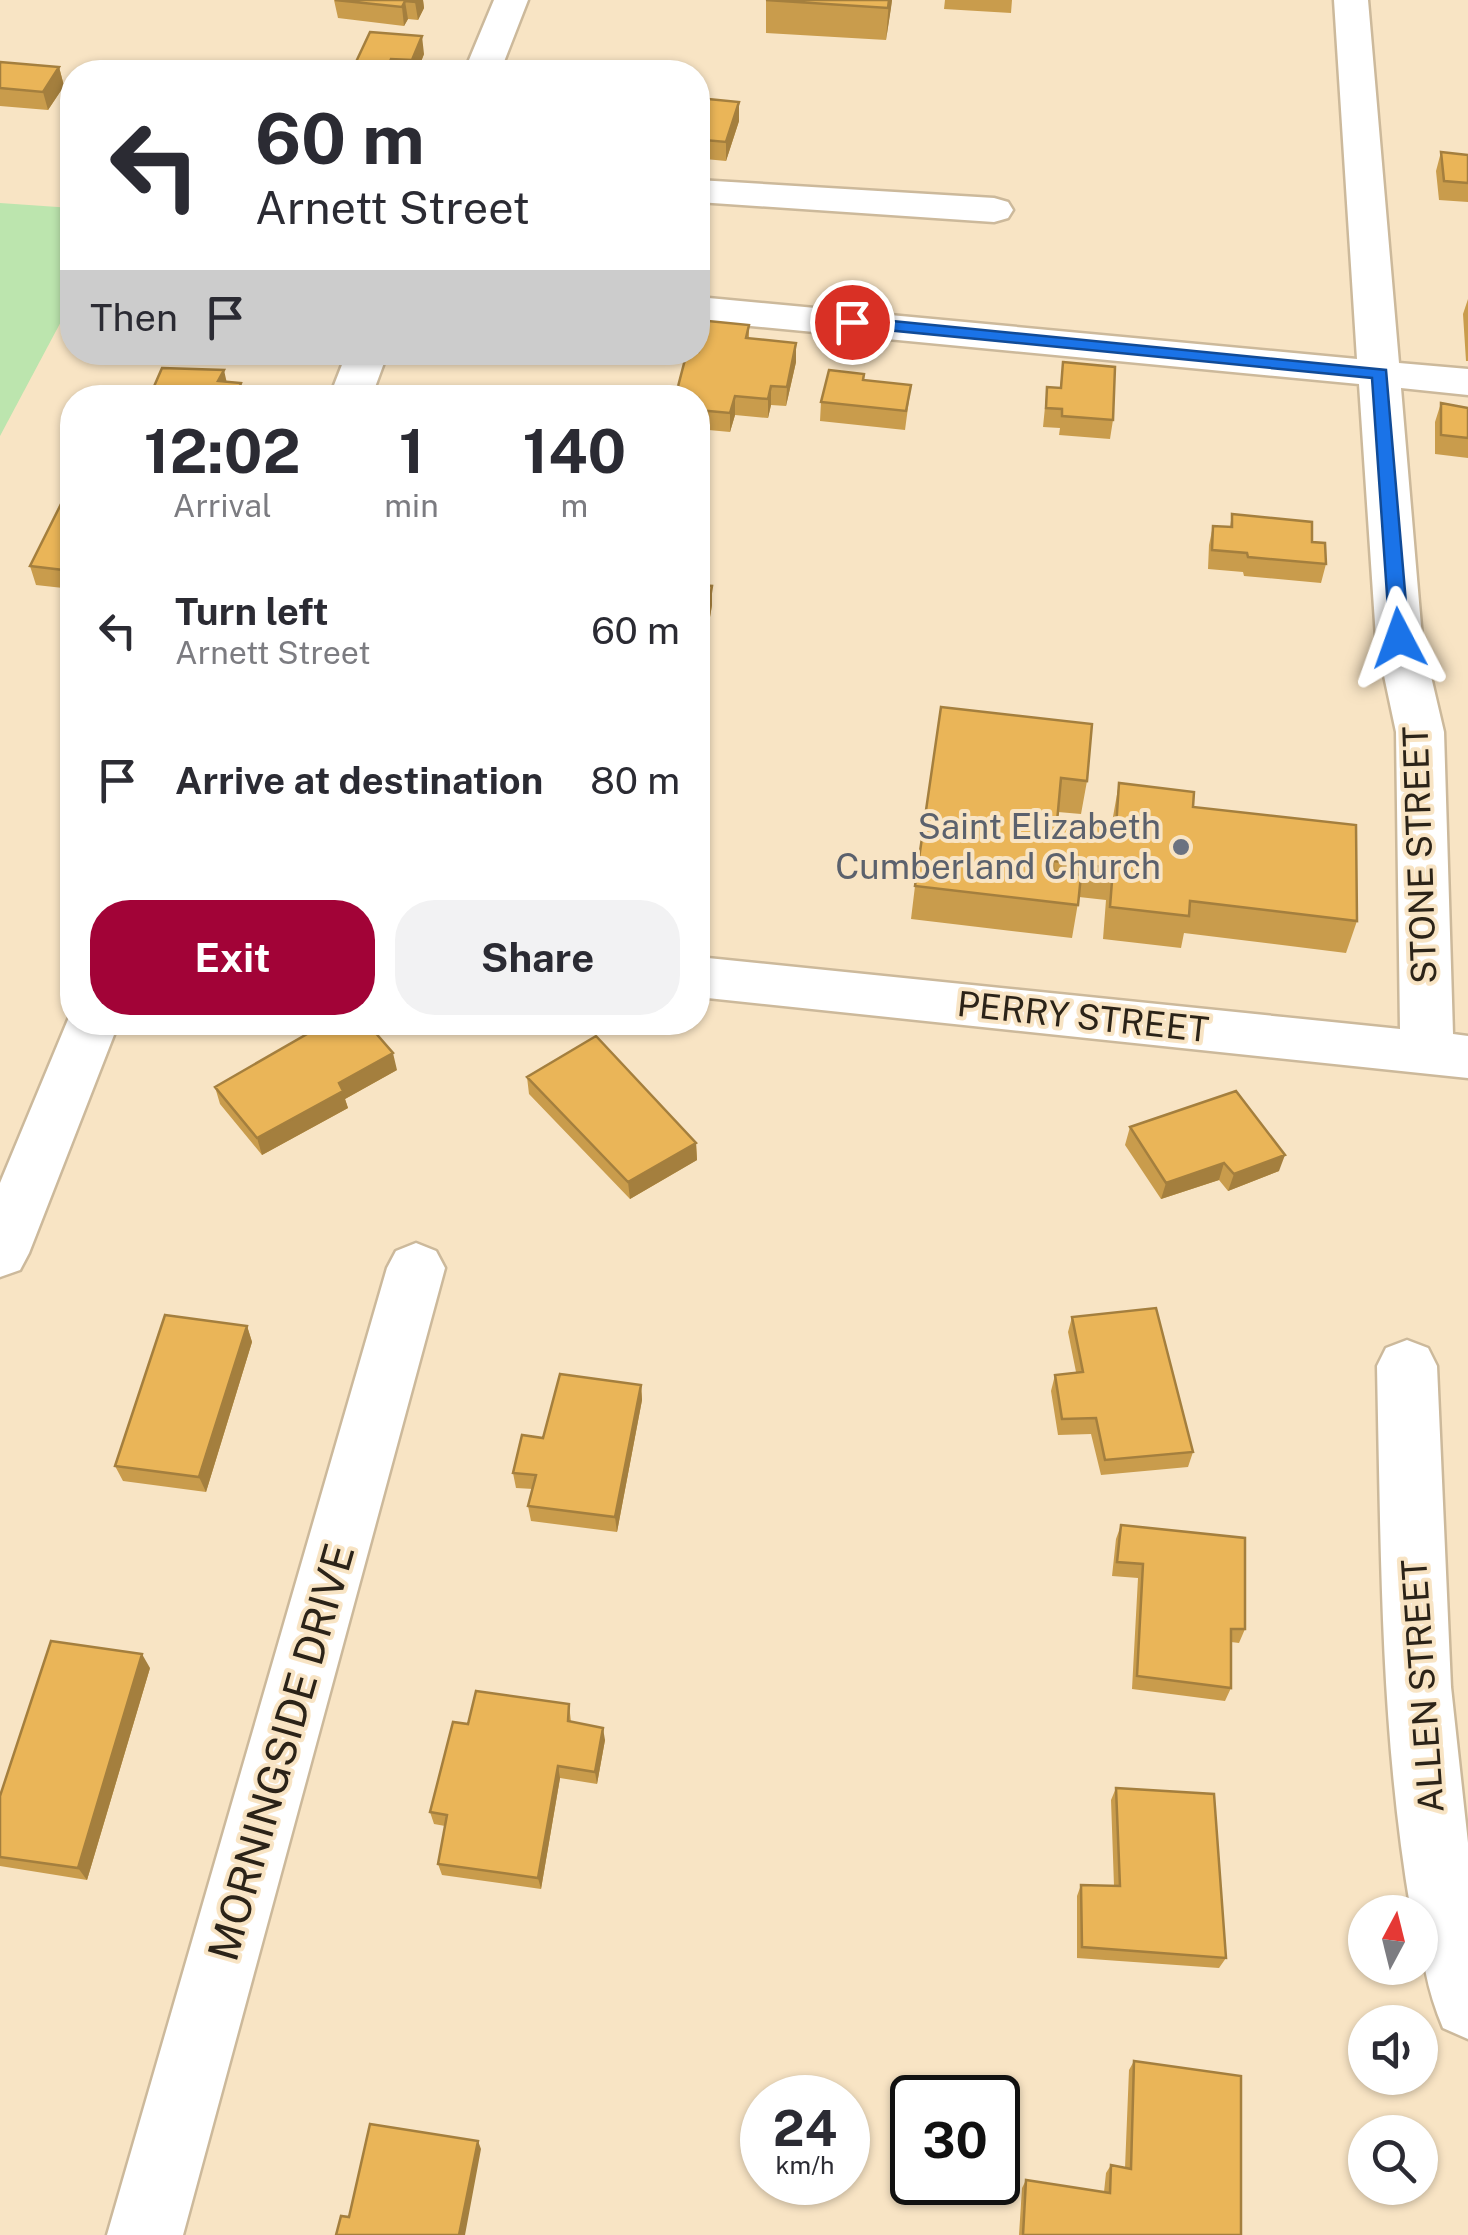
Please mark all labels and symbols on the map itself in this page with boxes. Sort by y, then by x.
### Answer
pin [810,280,895,365]
position arrow [1347,586,1451,690]
street label: STONE STREET [1395,725,1444,985]
place label: Saint Elizabeth Cumberland Church [835,806,1161,887]
marker: Saint Elizabeth Cumberland Church [1170,836,1192,858]
street label: PERRY STREET [955,983,1211,1050]
street label: MORNINGSIDE DRIVE [198,1538,364,1966]
street label: ALLEN STREET [1393,1558,1452,1814]
north arrow [1348,1895,1438,1985]
speed limit sign: 30 [890,2075,1020,2205]

